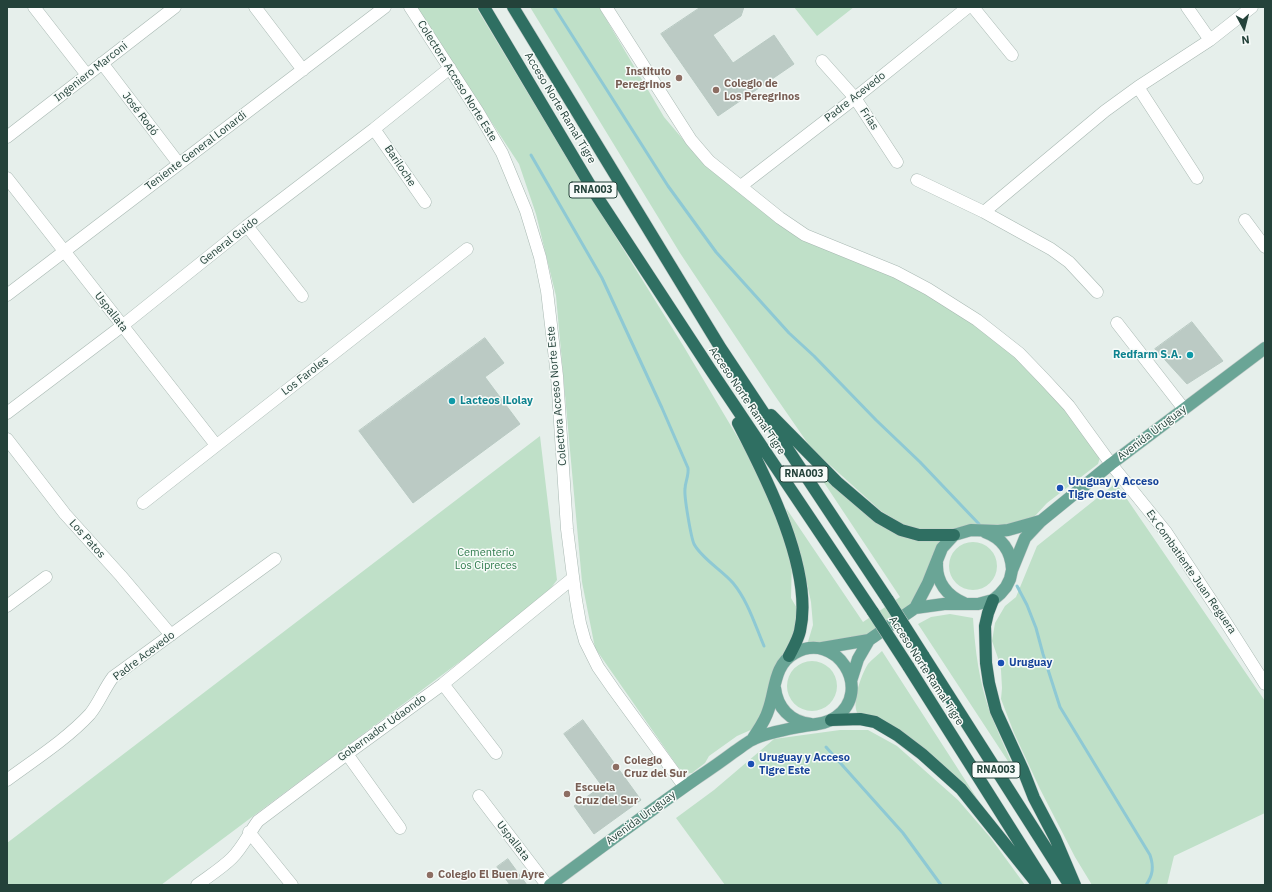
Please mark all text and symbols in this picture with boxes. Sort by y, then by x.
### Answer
north arrow [1224,8,1264,48]
street label: Colectora Acceso Norte Este [414,18,500,144]
text: N [1241,32,1250,47]
street label: Ingeniero Marconi [52,39,130,105]
street label: Acceso Norte Ramal Tigre [522,50,598,166]
place label: Instituto Peregrinos [615,65,671,91]
street label: Padre Acevedo [822,69,888,125]
marker: Instituto Peregrinos [674,73,684,83]
place label: Colegio de Los Peregrinos [724,77,800,103]
marker: Colegio de Los Peregrinos [711,85,721,95]
street label: José Rodó [119,90,161,138]
street label: Frías [857,105,881,133]
street label: Teniente General Lonardi [143,109,249,193]
street label: Bariloche [381,143,419,189]
road number: RNA003 [569,182,617,198]
street label: General Guido [197,214,261,268]
street label: Uspallata [91,290,131,334]
street label: Colectora Acceso Norte Este [544,326,570,466]
street label: Acceso Norte Ramal Tigre [706,345,788,457]
place label: Redfarm S.A. [1113,348,1182,362]
marker: Redfarm S.A. [1185,350,1195,360]
street label: Los Faroles [279,354,331,398]
place label: Lacteos iLolay [460,394,533,408]
marker: Lacteos iLolay [447,396,457,406]
street label: Avenida Uruguay [1115,403,1189,463]
road number: RNA003 [780,466,828,482]
place label: Uruguay y Acceso Tigre Oeste [1068,475,1159,501]
marker: Uruguay y Acceso Tigre Oeste [1055,483,1065,493]
street label: Ex Combatiente Juan Reguera [1143,508,1239,636]
street label: Los Patos [66,517,108,561]
park label: Cementerio Los Cipreces [455,546,517,572]
street label: Acceso Norte Ramal Tigre [886,614,966,728]
street label: Padre Acevedo [111,629,177,683]
place label: Uruguay [1009,656,1052,670]
marker: Uruguay [996,658,1006,668]
street label: Gobernador Udaondo [335,691,429,765]
place label: Uruguay y Acceso Tigre Este [759,751,850,777]
place label: Colegio Cruz del Sur [624,754,687,780]
marker: Uruguay y Acceso Tigre Este [746,759,756,769]
marker: Colegio Cruz del Sur [611,762,621,772]
road number: RNA003 [972,762,1020,778]
place label: Escuela Cruz del Sur [575,781,638,807]
street label: Avenida Uruguay [604,788,678,848]
marker: Escuela Cruz del Sur [562,789,572,799]
street label: Uspallata [493,819,533,863]
place label: Colegio El Buen Ayre [438,868,545,882]
marker: Colegio El Buen Ayre [425,870,435,880]

